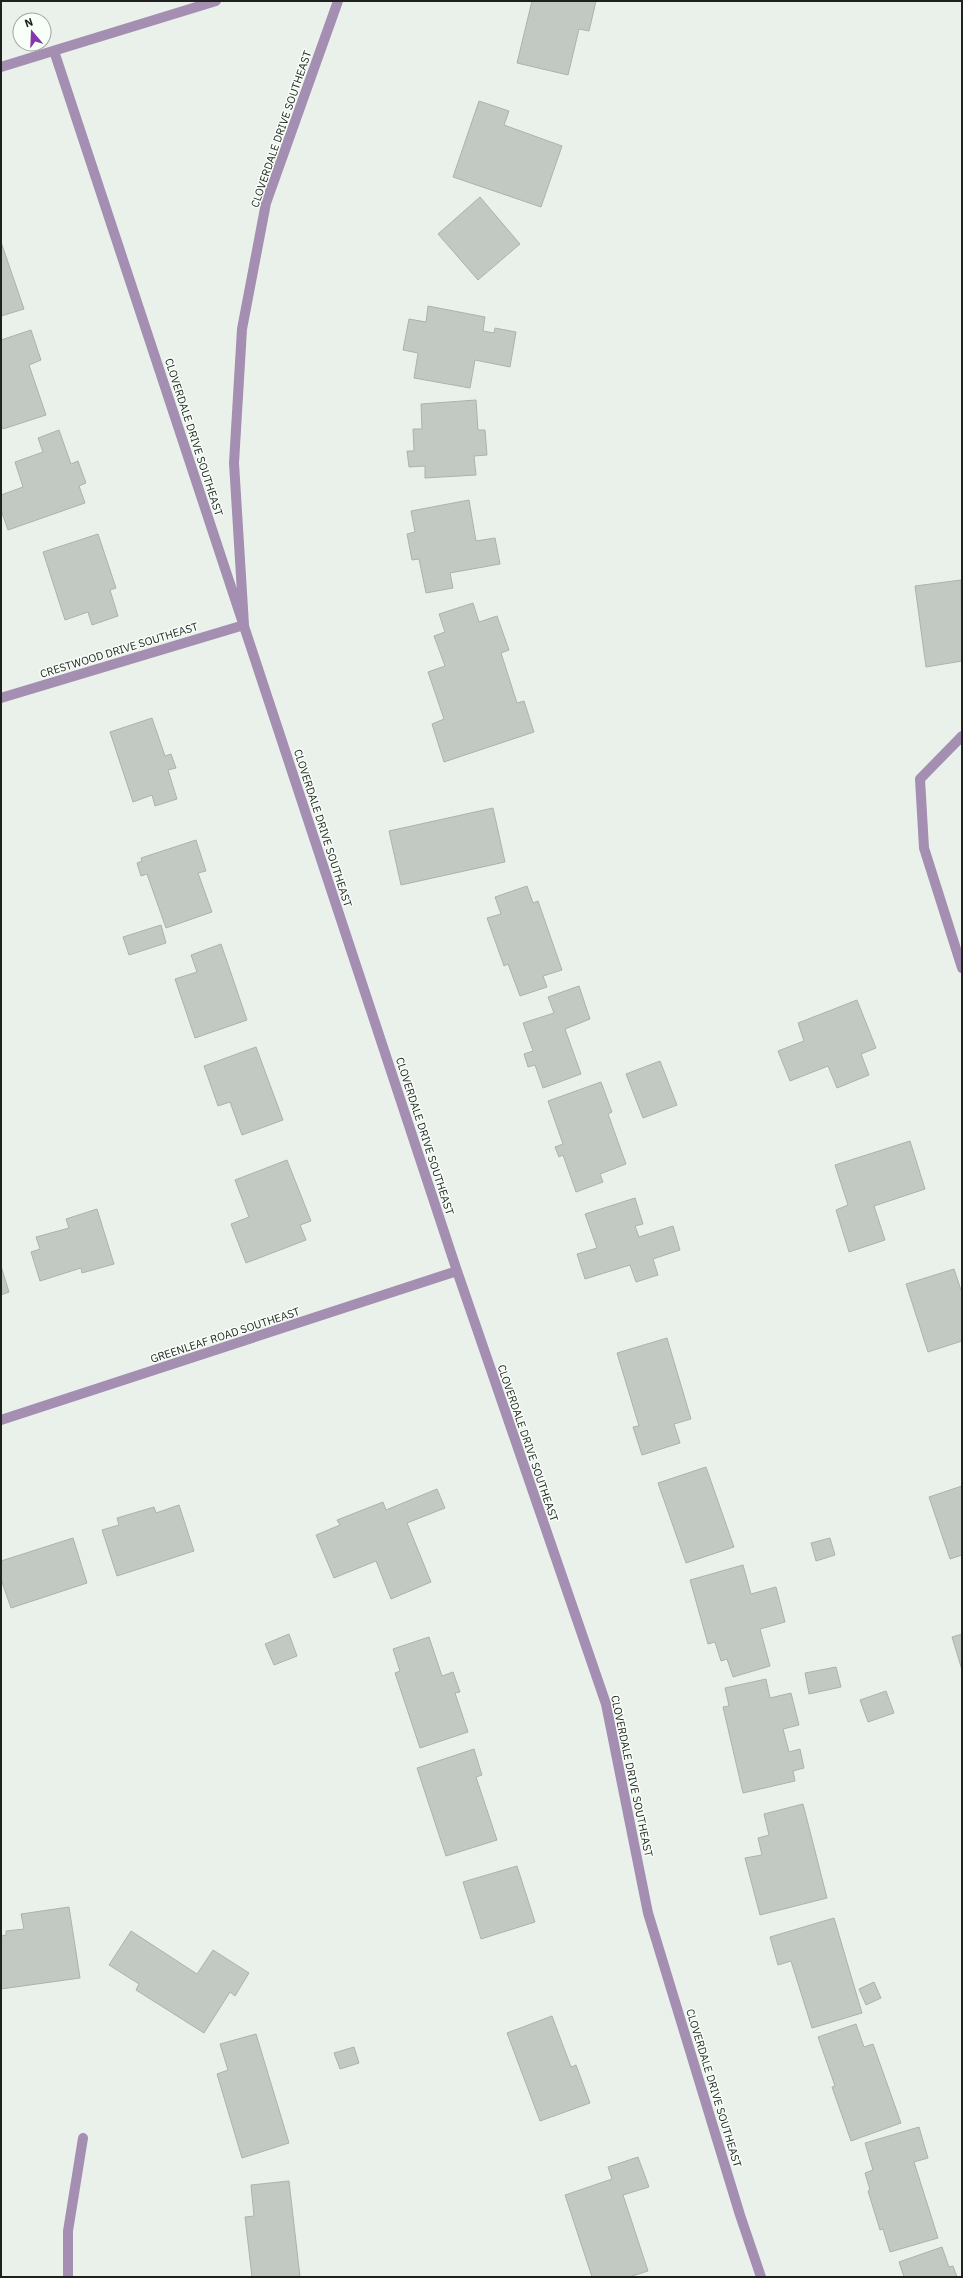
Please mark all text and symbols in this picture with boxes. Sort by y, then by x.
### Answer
north arrow [12,12,52,52]
text: N [23,15,35,30]
street label: CLOVERDALE DRIVE SOUTHEAST [248,48,315,209]
street label: CLOVERDALE DRIVE SOUTHEAST [162,356,226,518]
street label: CRESTWOOD DRIVE SOUTHEAST [38,619,200,681]
street label: CLOVERDALE DRIVE SOUTHEAST [291,747,355,909]
street label: CLOVERDALE DRIVE SOUTHEAST [393,1055,457,1217]
street label: GREENLEAF ROAD SOUTHEAST [149,1304,302,1366]
street label: CLOVERDALE DRIVE SOUTHEAST [495,1363,562,1524]
street label: CLOVERDALE DRIVE SOUTHEAST [608,1694,656,1859]
street label: CLOVERDALE DRIVE SOUTHEAST [683,2007,745,2170]

